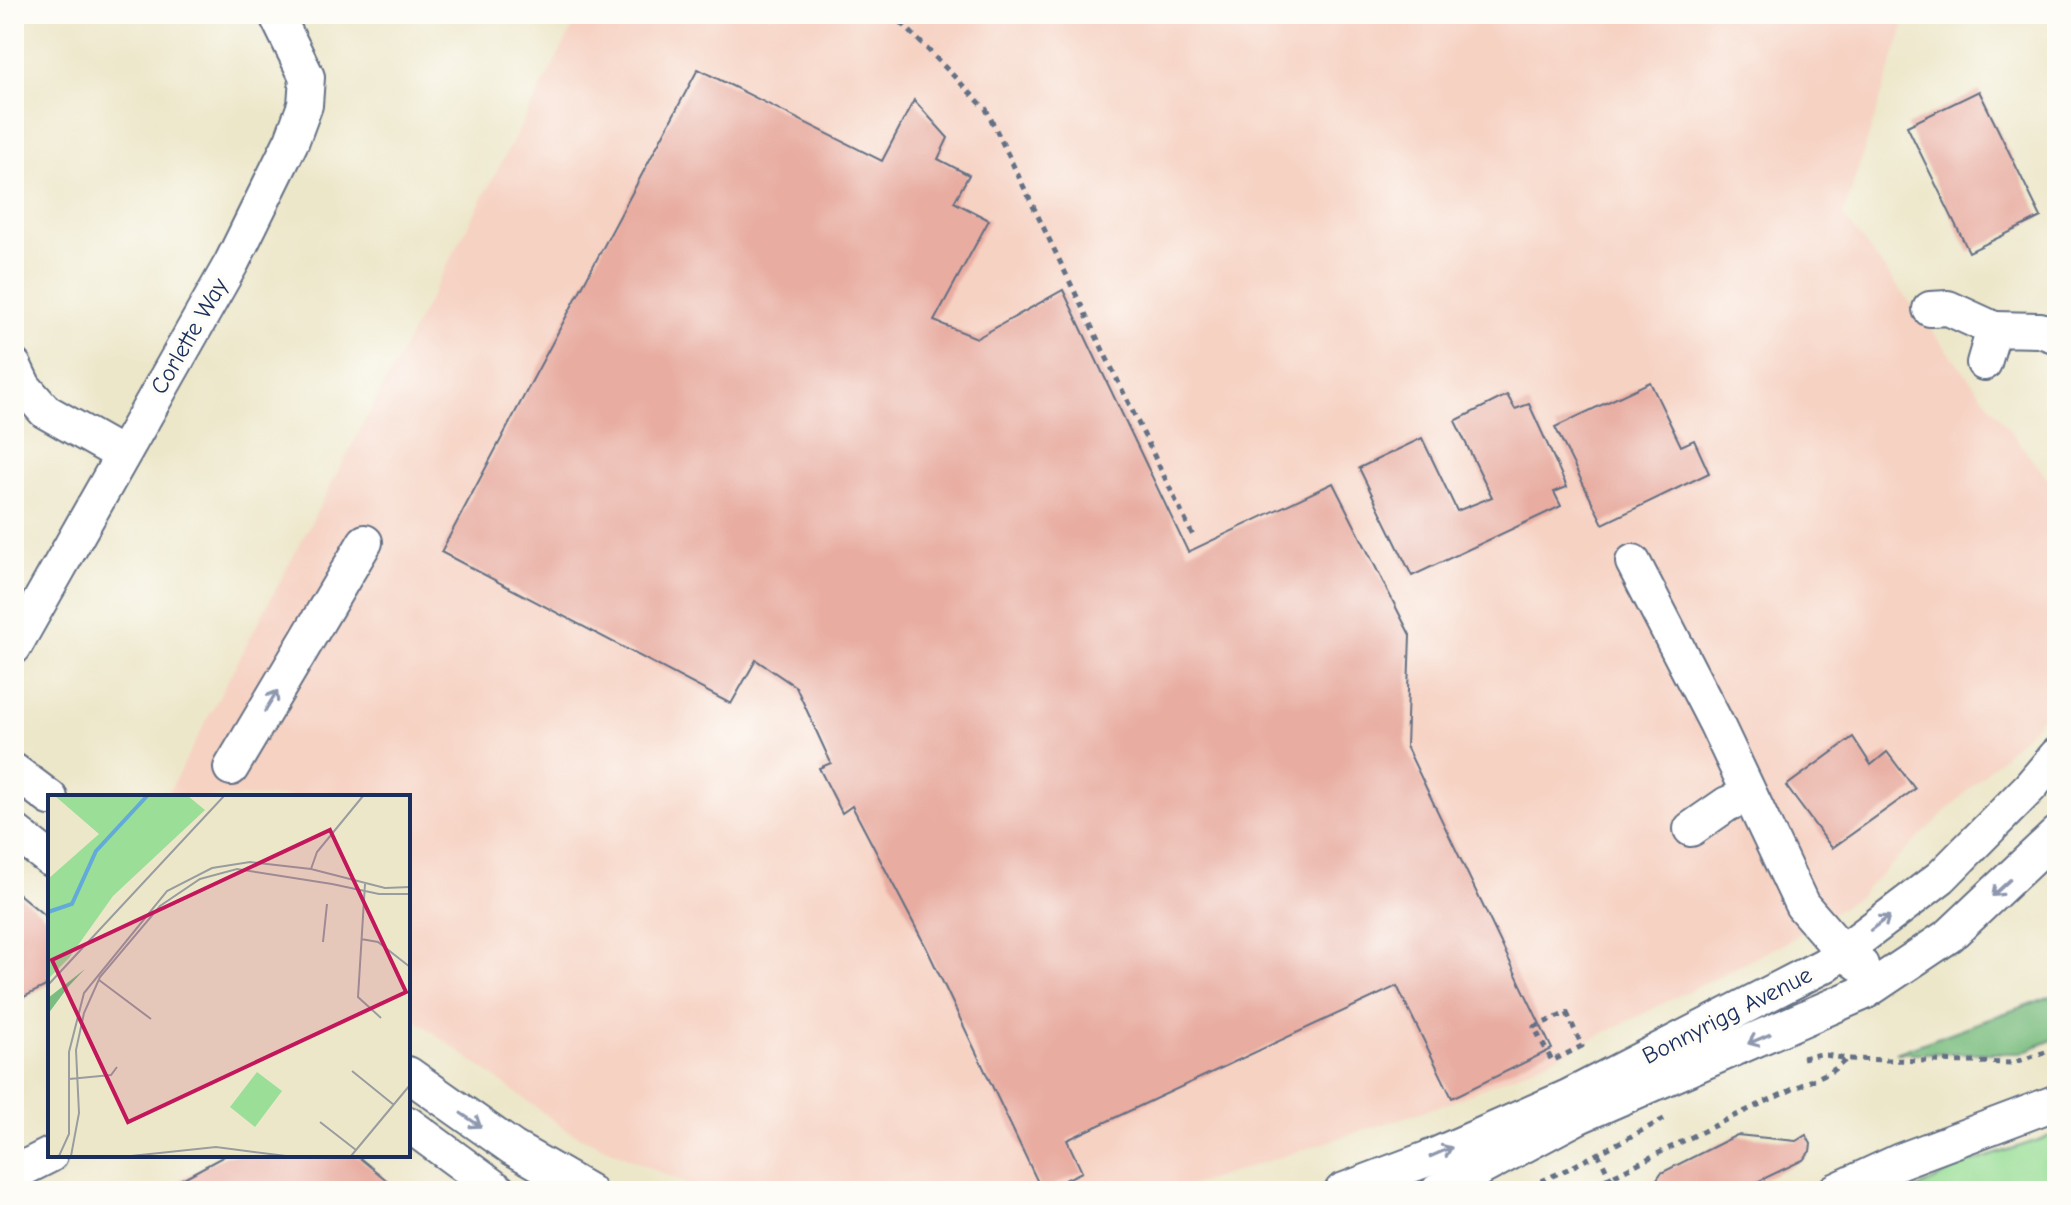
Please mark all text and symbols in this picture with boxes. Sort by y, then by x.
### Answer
street label: Corlette Way [144,273,234,399]
one-way arrow [264,689,279,713]
inset map [48,795,410,1157]
one-way arrow [1991,879,2011,898]
one-way arrow [1869,915,1890,932]
street label: Bonnyrigg Avenue [1638,960,1816,1070]
one-way arrow [1747,1033,1772,1048]
one-way arrow [460,1112,482,1128]
one-way arrow [1428,1144,1453,1159]

